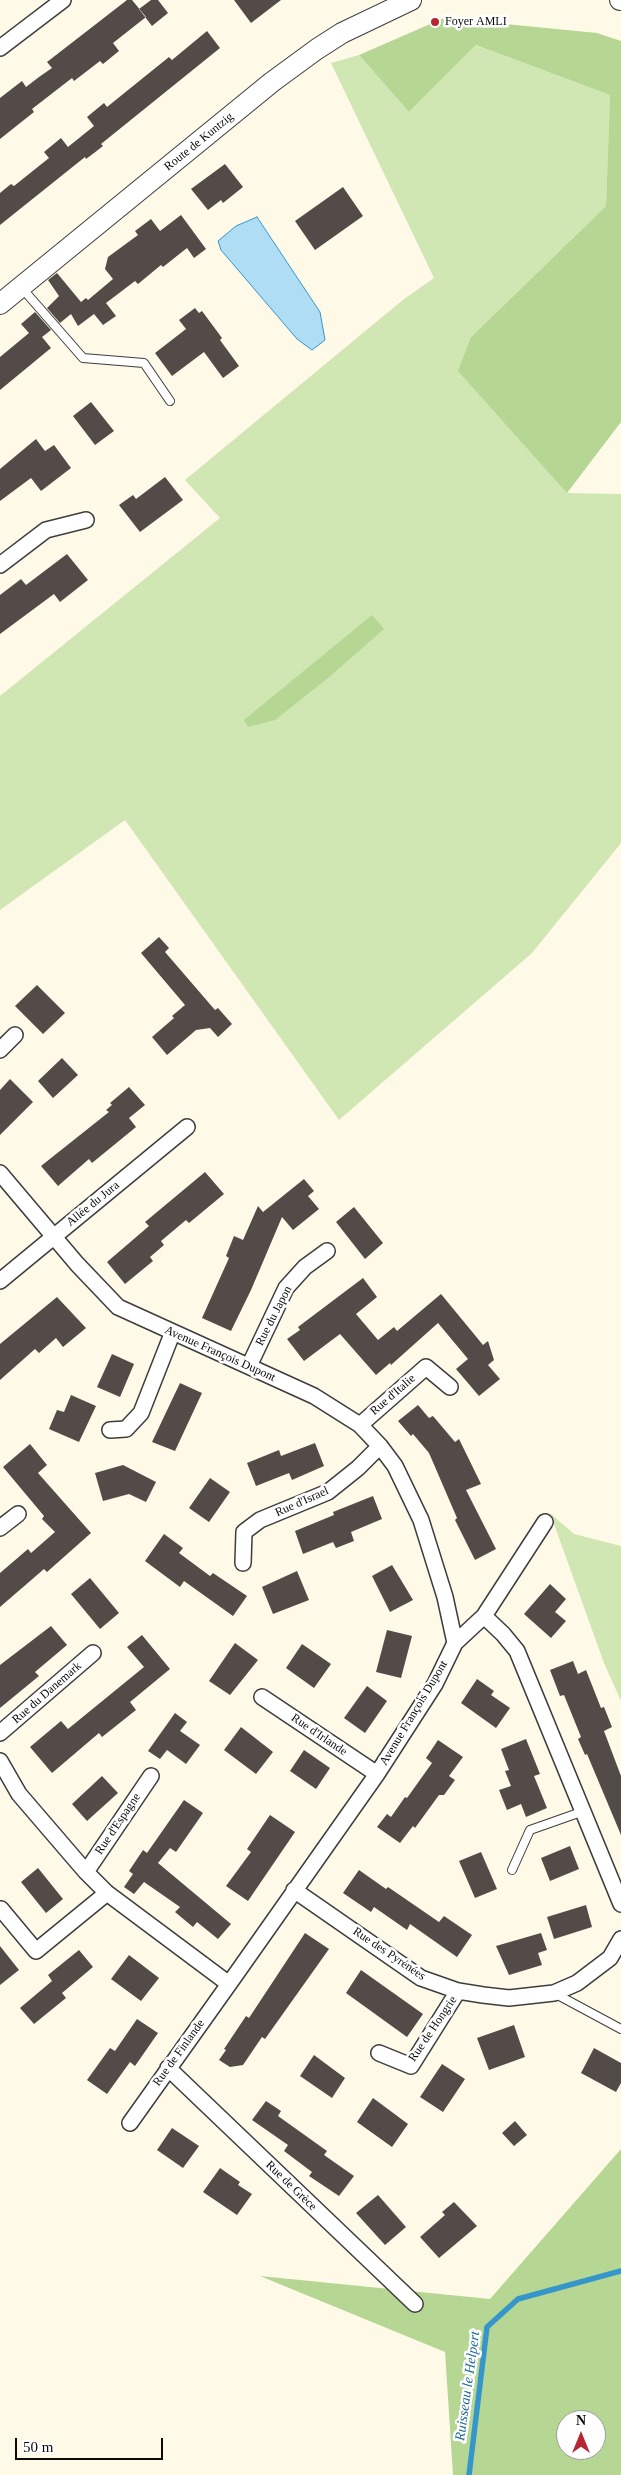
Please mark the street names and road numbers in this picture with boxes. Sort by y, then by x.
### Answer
street label: Route de Kuntzig [162,110,236,174]
street label: Allée du Jura [64,1178,122,1230]
street label: Rue du Japon [253,1284,295,1348]
street label: Avenue François Dupont [162,1323,278,1385]
street label: Rue d'Italie [367,1371,419,1419]
street label: Rue d'Israel [273,1484,331,1520]
street label: Avenue François Dupont [377,1658,451,1768]
street label: Rue du Danemark [9,1659,85,1727]
street label: Rue d'Irlande [288,1711,350,1759]
street label: Rue d'Espagne [92,1790,144,1858]
street label: Rue des Pyrénées [350,1924,428,1984]
street label: Rue de Hongrie [406,1993,460,2065]
street label: Rue de Finlande [150,2017,208,2089]
street label: Rue de Grèce [263,2158,319,2214]

